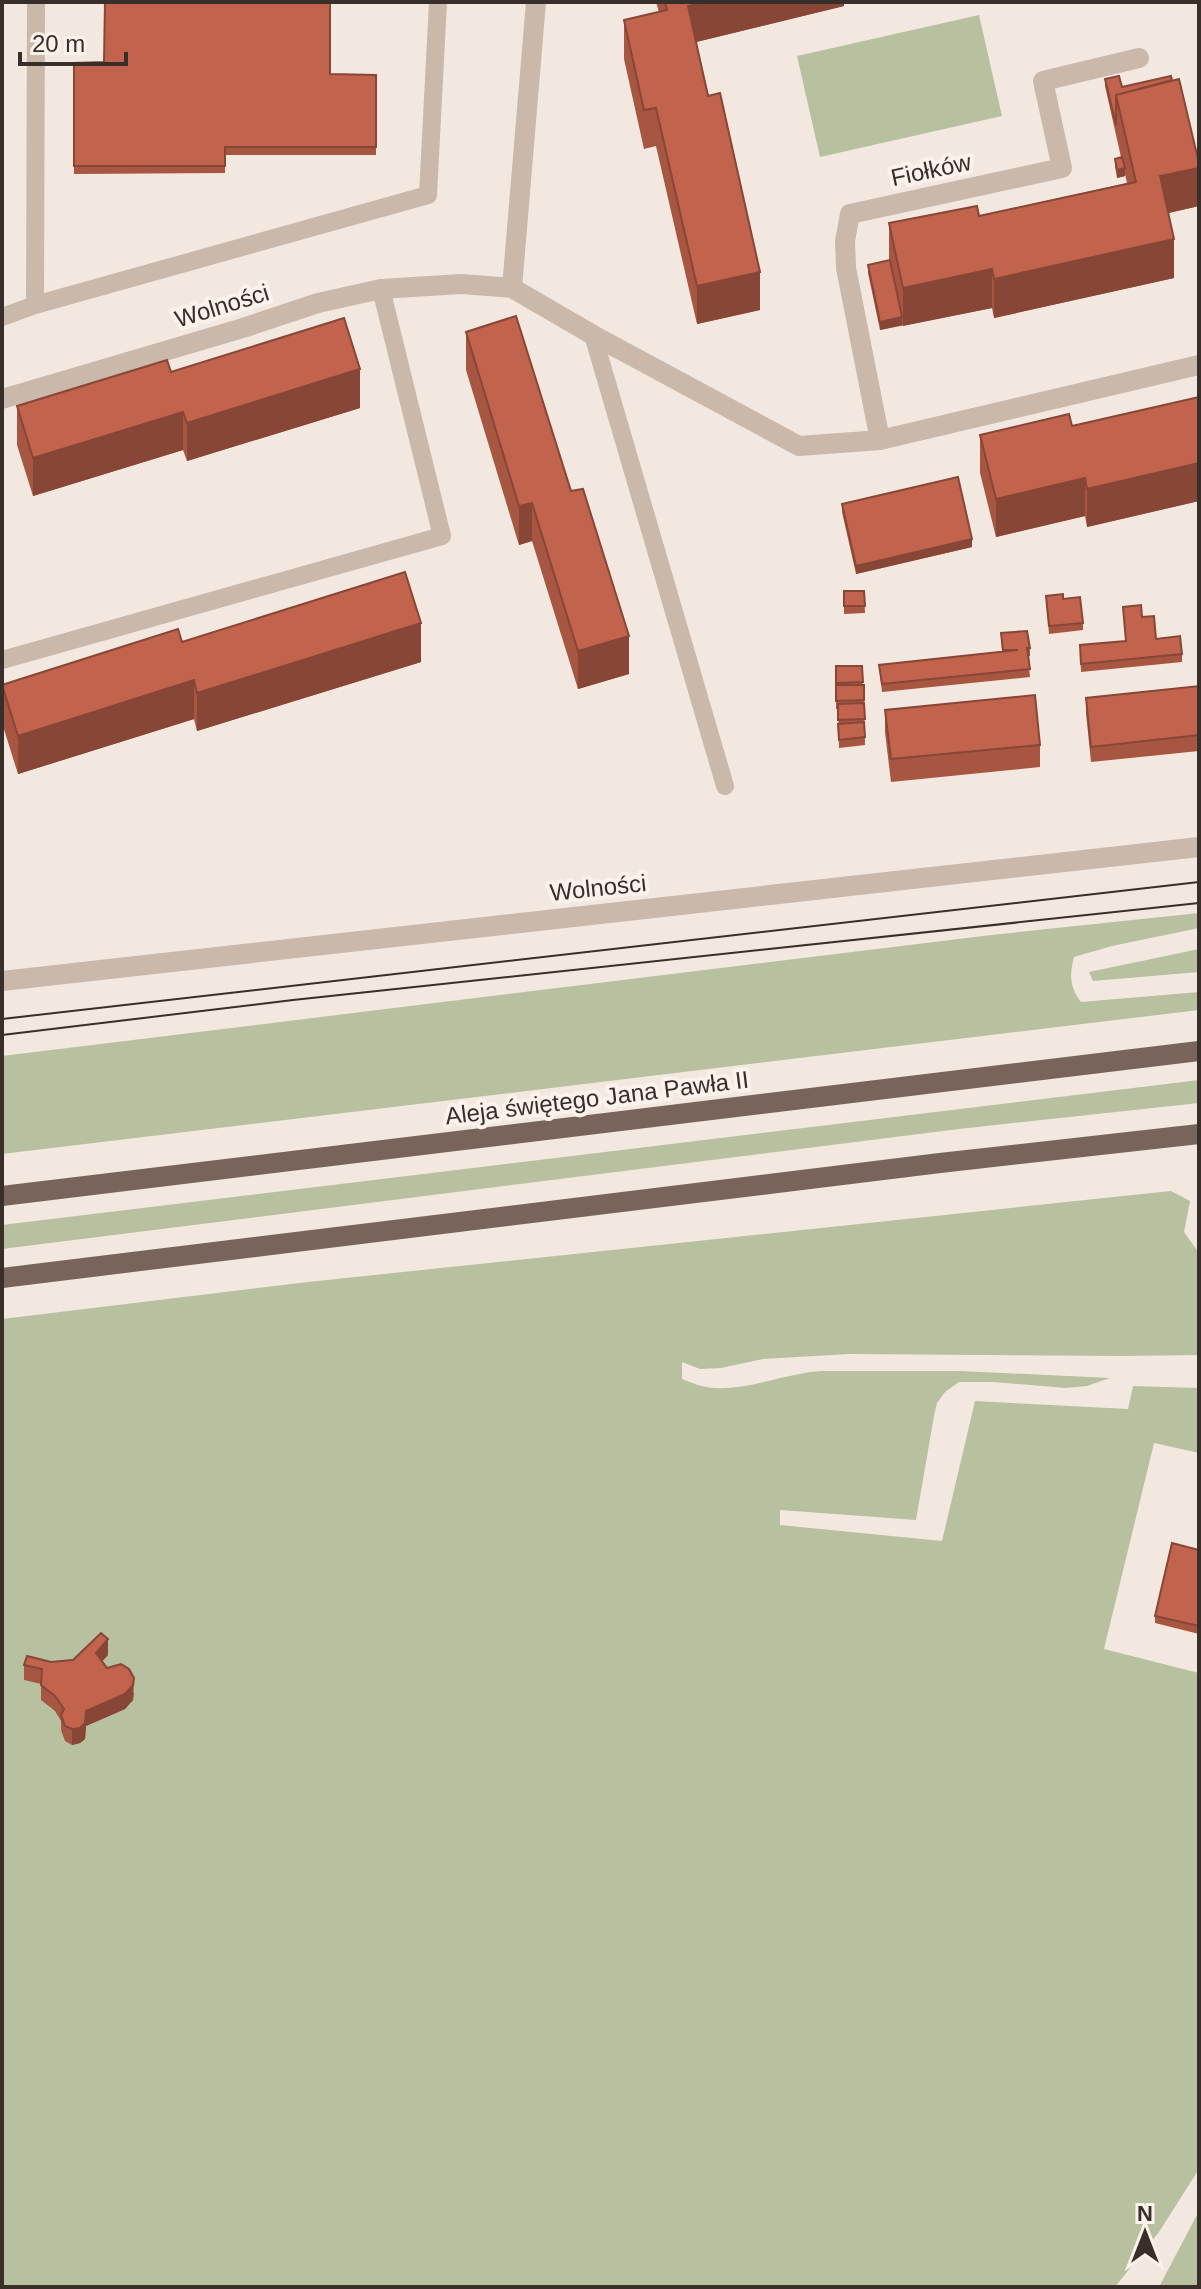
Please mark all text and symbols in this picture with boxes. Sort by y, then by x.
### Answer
scale bar [20,16,126,66]
text: 20 m [32,30,85,57]
street label: Fiołków [888,148,974,191]
street label: Wolności [172,278,272,333]
street label: Wolności [548,869,648,906]
street label: Aleja świętego Jana Pawła II [444,1065,750,1130]
north arrow [1105,2193,1185,2273]
text: N [1137,2201,1153,2226]

